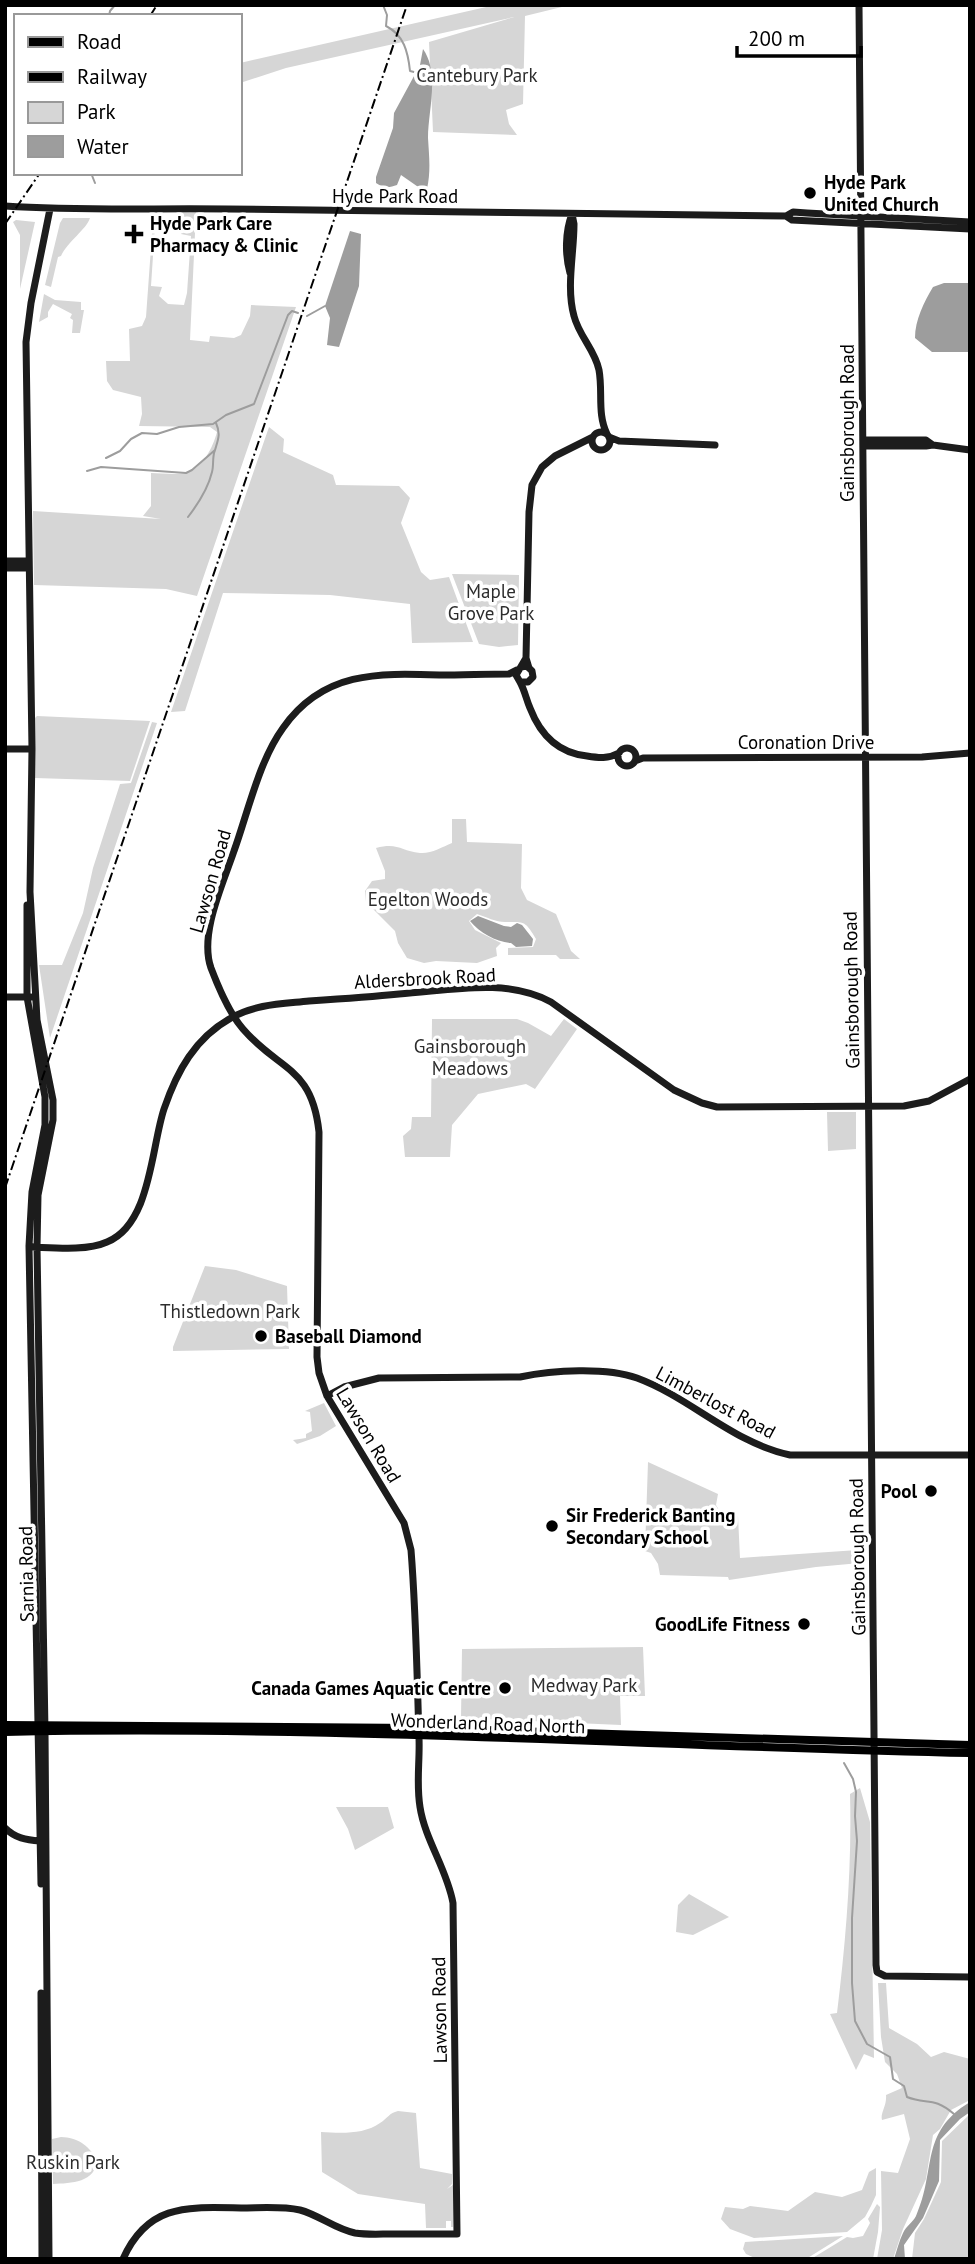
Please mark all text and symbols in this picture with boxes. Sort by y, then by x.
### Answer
legend [14,14,242,175]
scale bar [737,14,861,58]
text: 200 m [748,25,805,52]
text: Road [77,28,121,55]
text: Railway [77,63,147,90]
park label: Cantebury Park [416,63,538,87]
text: Park [77,98,116,125]
text: Water [77,133,129,160]
place label: Hyde Park United Church [824,170,939,216]
street label: Hyde Park Road [332,184,458,208]
marker: Hyde Park United Church [802,185,818,201]
place label: Hyde Park Care Pharmacy & Clinic [150,211,298,257]
marker: Hyde Park Care Pharmacy & Clinic [124,224,144,244]
street label: Gainsborough Road [835,344,859,502]
park label: Maple Grove Park [448,579,534,625]
street label: Coronation Drive [738,730,874,754]
street label: Lawson Road [184,826,236,936]
park label: Egelton Woods [368,887,488,911]
street label: Gainsborough Road [838,911,864,1069]
street label: Aldersbrook Road [354,962,496,994]
park label: Gainsborough Meadows [414,1034,526,1080]
park label: Thistledown Park [160,1299,300,1323]
place label: Baseball Diamond [275,1324,422,1348]
marker: Baseball Diamond [253,1328,269,1344]
street label: Limberlost Road [652,1360,780,1444]
street label: Lawson Road [331,1383,407,1487]
street label: Gainsborough Road [844,1478,870,1636]
place label: Pool [881,1479,917,1503]
marker: Pool [923,1483,939,1499]
place label: Sir Frederick Banting Secondary School [566,1503,735,1549]
marker: Sir Frederick Banting Secondary School [544,1518,560,1534]
street label: Sarnia Road [13,1526,39,1622]
place label: GoodLife Fitness [655,1612,790,1636]
marker: GoodLife Fitness [796,1616,812,1632]
park label: Medway Park [531,1673,637,1697]
place label: Canada Games Aquatic Centre [251,1676,491,1700]
marker: Canada Games Aquatic Centre [497,1680,513,1696]
street label: Wonderland Road North [390,1708,586,1738]
street label: Lawson Road [426,1956,452,2064]
park label: Ruskin Park [26,2150,120,2174]

